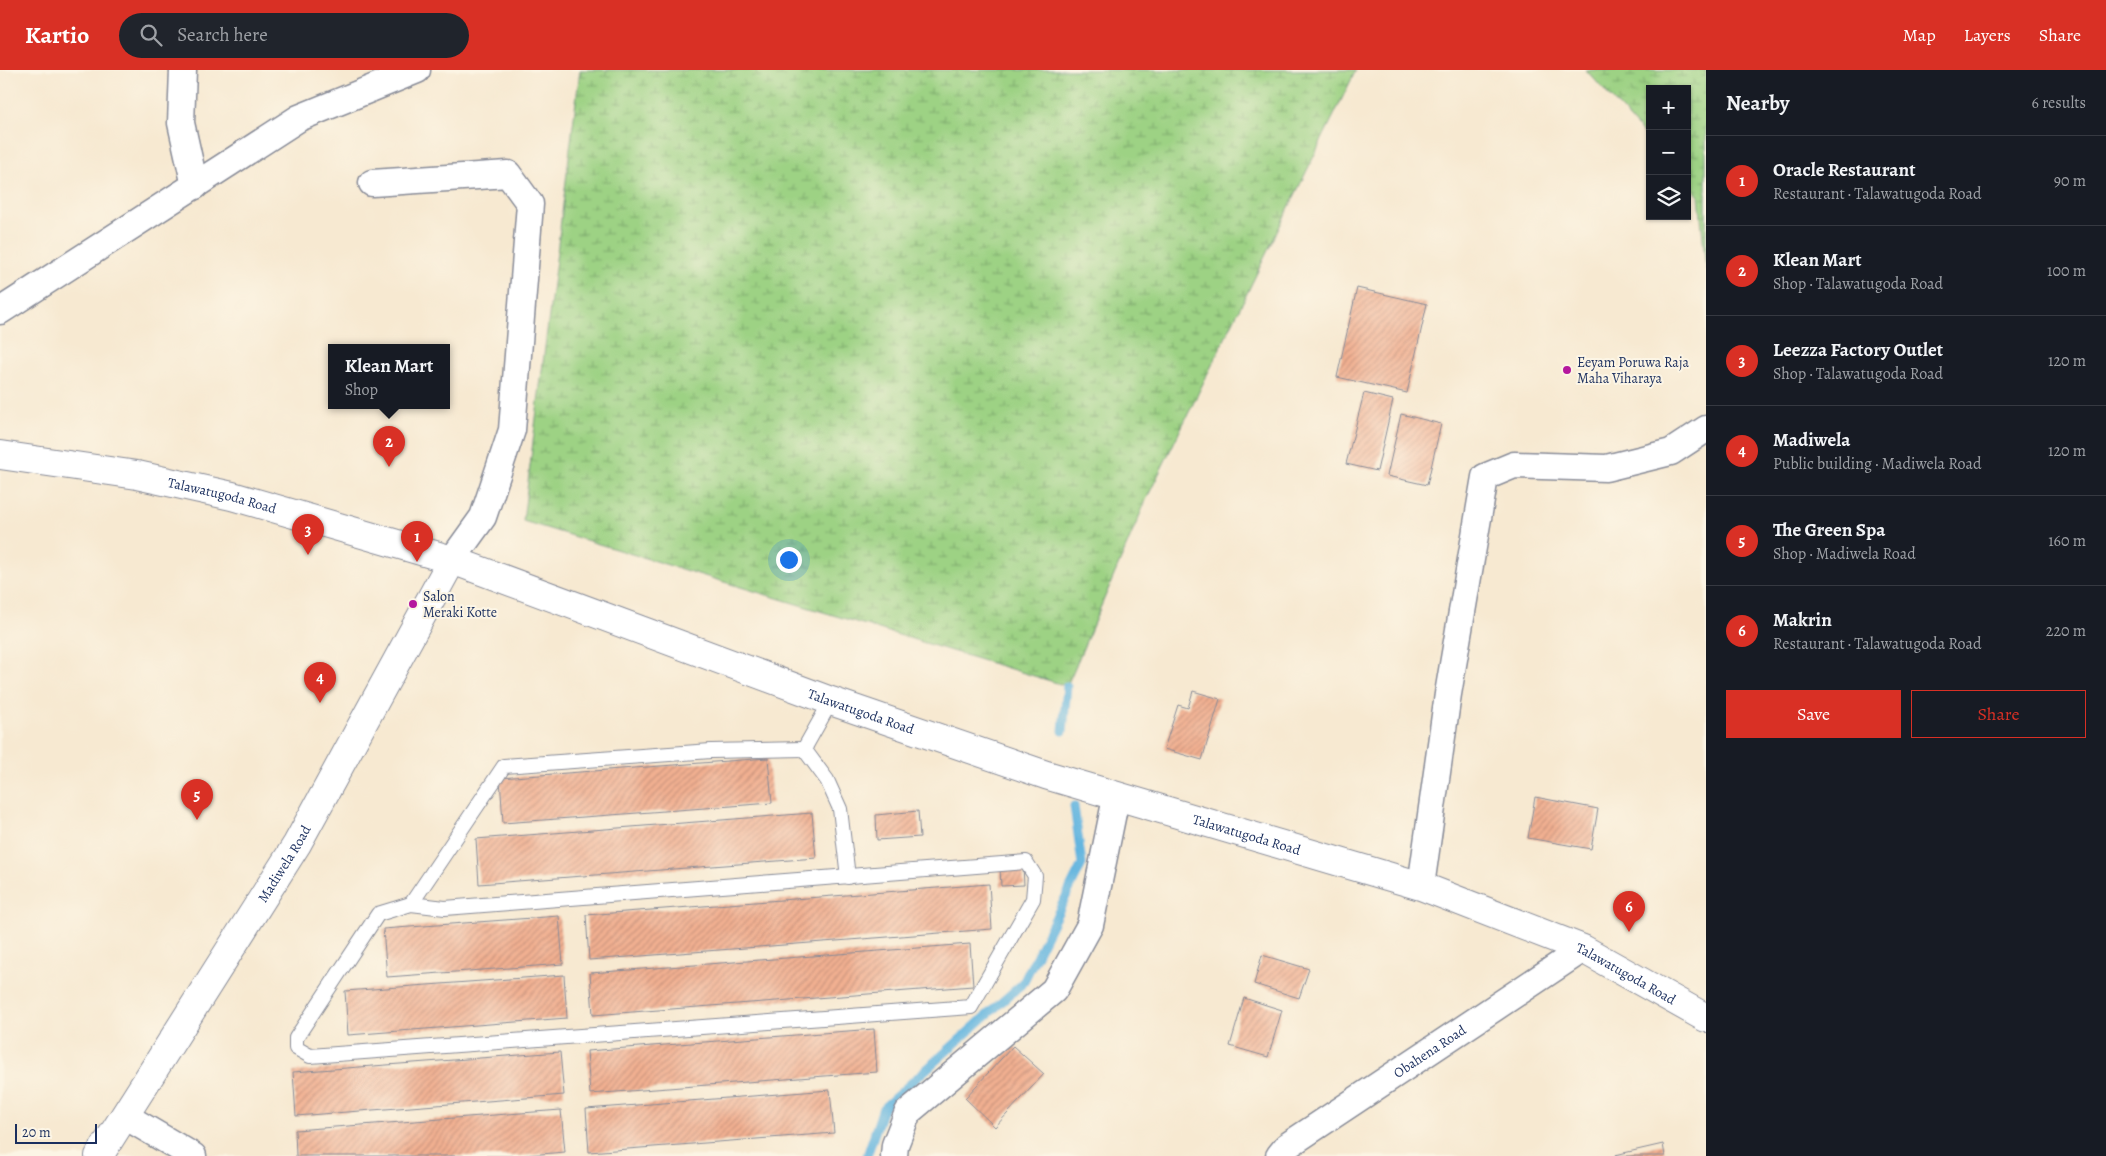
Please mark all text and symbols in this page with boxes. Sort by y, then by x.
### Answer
search box [119,13,469,58]
text: Kartio [25,19,89,51]
icon: search [137,21,165,49]
text: Search here [177,22,268,48]
text: Map [1903,23,1936,47]
text: Layers [1964,23,2011,47]
text: Share [2039,23,2081,47]
map controls [1646,85,1691,220]
button: + [1646,85,1691,130]
text: Nearby [1726,89,1789,117]
text: 6 results [2032,92,2086,114]
button: − [1646,130,1691,175]
text: Oracle Restaurant [1773,157,1916,183]
text: 1 [1739,170,1745,192]
text: 90 m [2054,170,2086,192]
button: layers [1646,175,1691,220]
text: Restaurant · Talawatugoda Road [1773,183,1982,205]
text: Klean Mart [1773,247,1862,273]
text: 2 [1738,260,1746,282]
text: 100 m [2047,260,2086,282]
text: Shop · Talawatugoda Road [1773,273,1943,295]
text: Leezza Factory Outlet [1773,337,1943,363]
popup [328,344,450,409]
text: 3 [1739,350,1745,372]
text: 120 m [2048,350,2086,372]
text: Klean Mart [345,353,433,379]
place label: Eeyam Poruwa Raja Maha Viharaya [1577,353,1689,388]
text: Shop · Talawatugoda Road [1773,363,1943,385]
marker: Eeyam Poruwa Raja Maha Viharaya [1561,364,1573,376]
text: Shop [345,379,378,401]
pin: 2 [373,426,405,467]
text: Madiwela [1773,427,1850,453]
text: 4 [1738,440,1746,462]
text: 120 m [2048,440,2086,462]
text: Public building · Madiwela Road [1773,453,1982,475]
street label: Talawatugoda Road [166,473,279,519]
pin: 3 [292,514,324,555]
text: The Green Spa [1773,517,1885,543]
pin: 1 [401,521,433,562]
text: 5 [1739,530,1745,552]
text: 160 m [2048,530,2086,552]
text: Shop · Madiwela Road [1773,543,1916,565]
your location [776,547,802,573]
place label: Salon Meraki Kotte [423,587,497,622]
marker: Salon Meraki Kotte [407,598,419,610]
text: Makrin [1773,607,1832,633]
text: 6 [1738,620,1746,642]
text: 220 m [2046,620,2086,642]
text: Restaurant · Talawatugoda Road [1773,633,1982,655]
pin: 4 [304,662,336,703]
street label: Talawatugoda Road [805,684,917,739]
button: Save [1726,690,1901,738]
button: Share [1911,690,2086,738]
pin: 5 [181,779,213,820]
street label: Talawatugoda Road [1190,810,1303,860]
street label: Madiwela Road [253,821,316,906]
pin: 6 [1613,891,1645,932]
street label: Talawatugoda Road [1573,938,1680,1009]
street label: Obahena Road [1390,1020,1470,1083]
scale bar [15,1121,98,1144]
text: 20 m [22,1123,51,1142]

